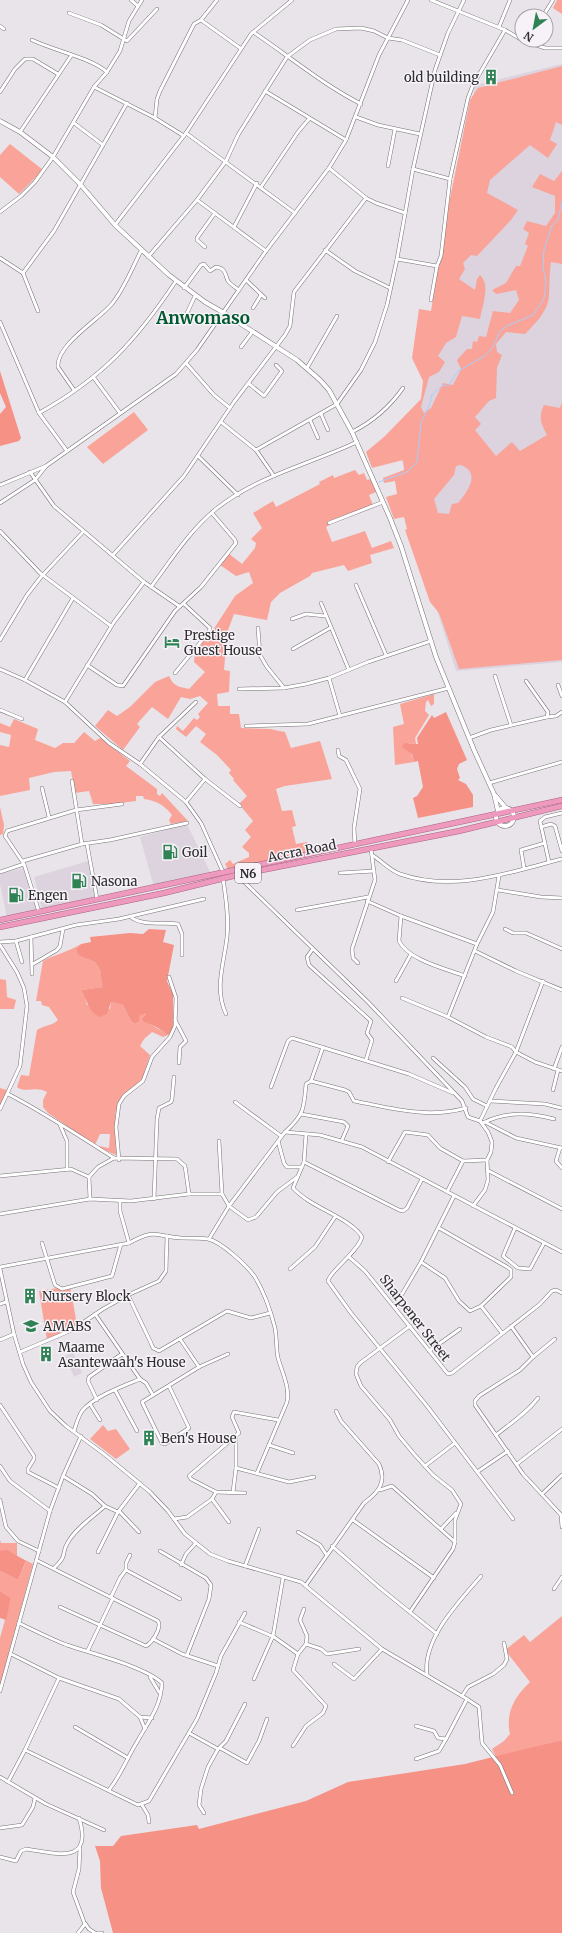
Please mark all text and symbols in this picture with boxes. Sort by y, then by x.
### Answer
north arrow [514,8,554,48]
text: N [521,28,536,45]
building icon: old building [482,68,500,86]
place label: old building [404,69,479,86]
district label: Anwomaso [155,307,250,329]
place label: Prestige Guest House [184,627,262,659]
hotel icon: Prestige Guest House [163,633,181,651]
street label: Accra Road [265,836,338,866]
fuel station icon: Goil [161,843,179,861]
place label: Goil [182,844,208,861]
road number: N6 [235,863,261,883]
fuel station icon: Nasona [70,872,88,890]
place label: Nasona [91,873,138,890]
fuel station icon: Engen [7,886,25,904]
place label: Engen [28,887,68,904]
street label: Sharpener Street [376,1271,454,1365]
building icon: Nursery Block [21,1287,39,1305]
place label: Nursery Block [42,1288,131,1305]
school or university icon: AMABS [22,1317,40,1335]
place label: AMABS [42,1318,92,1335]
place label: Maame Asantewaah's House [57,1339,186,1371]
building icon: Maame Asantewaah's House [37,1345,55,1363]
building icon: Ben's House [140,1429,158,1447]
place label: Ben's House [161,1430,237,1447]

